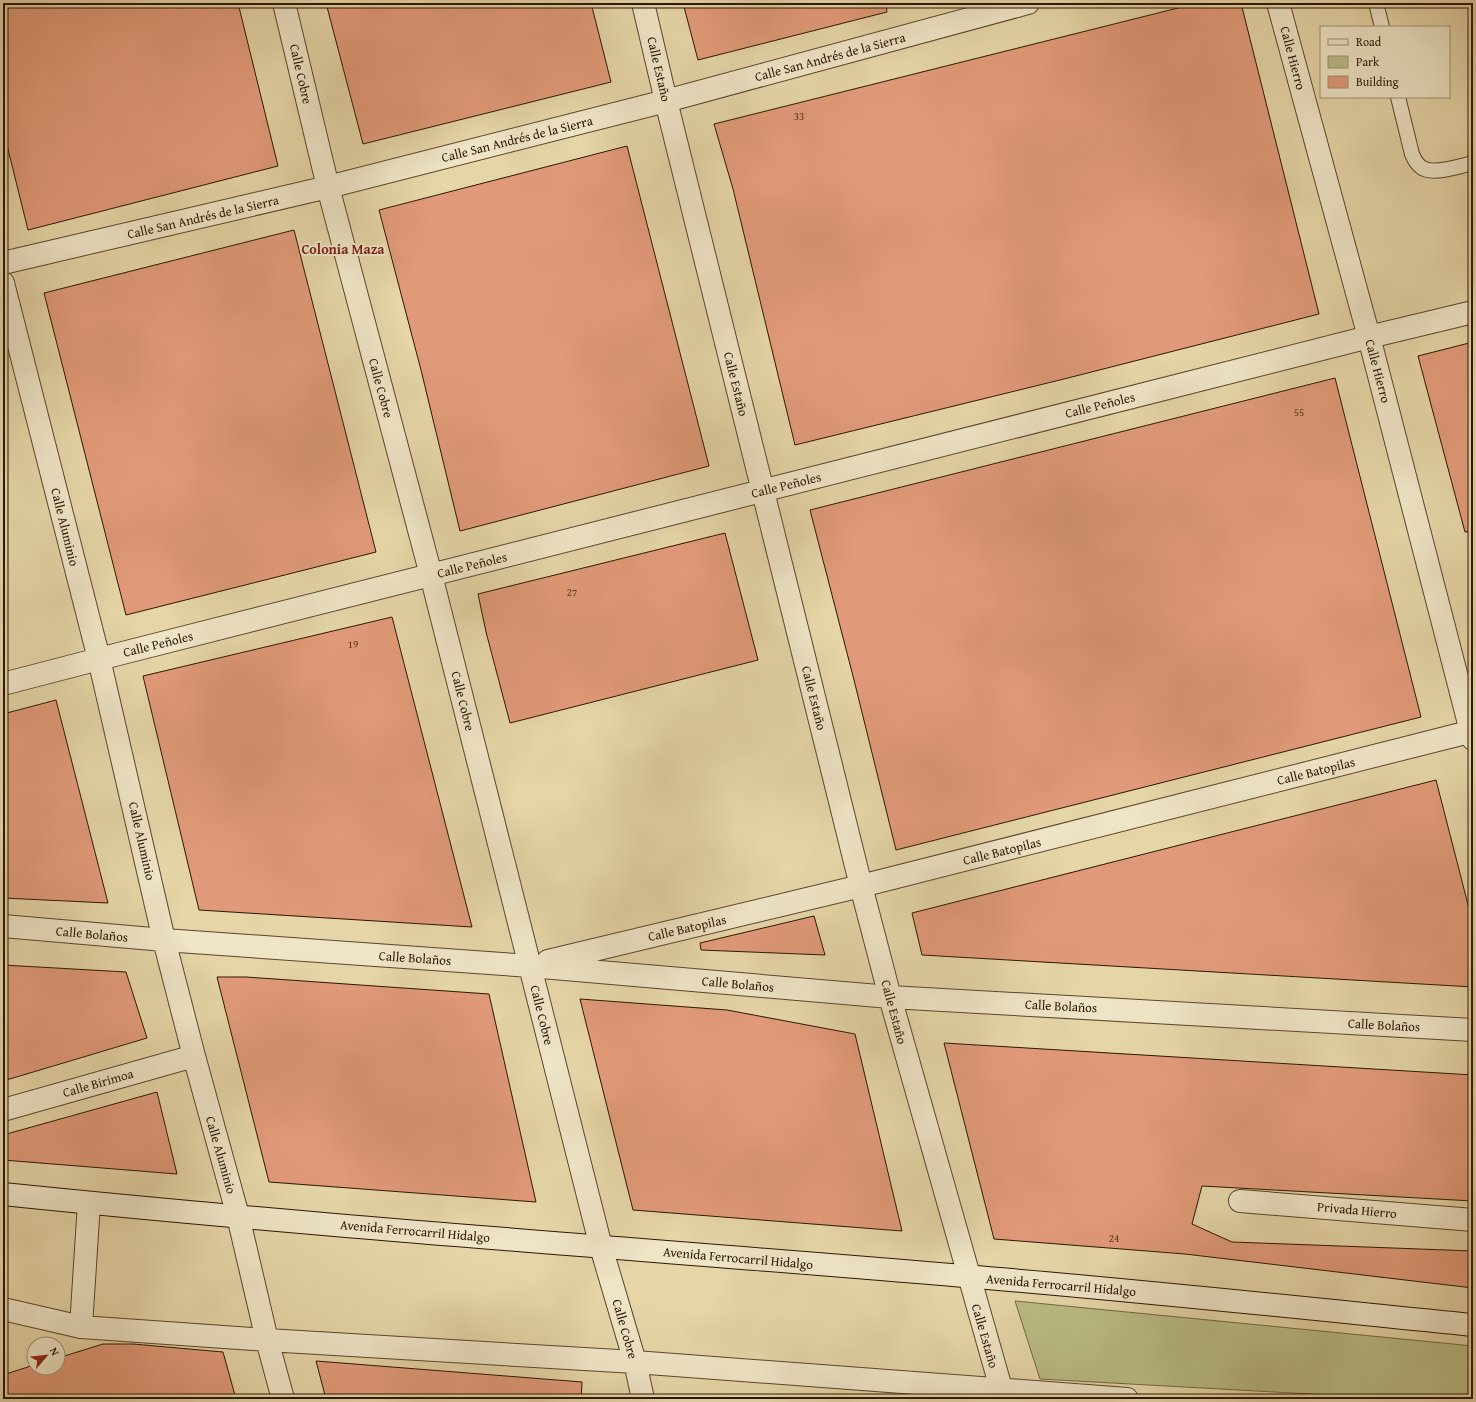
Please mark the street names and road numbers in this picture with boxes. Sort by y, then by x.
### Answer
street label: Calle Hierro [1275,24,1311,92]
street label: Calle San Andrés de la Sierra [753,28,908,86]
street label: Calle Estaño [642,35,676,104]
street label: Calle Cobre [285,42,317,106]
street label: Calle San Andrés de la Sierra [439,111,595,167]
street label: Calle San Andrés de la Sierra [125,190,282,244]
street label: Calle Hierro [1360,337,1396,405]
street label: Calle Estaño [719,350,753,419]
street label: Calle Cobre [364,356,398,420]
street label: Calle Peñoles [1063,387,1137,423]
street label: Calle Peñoles [749,467,823,503]
street label: Calle Aluminio [46,486,84,568]
street label: Calle Peñoles [435,547,509,583]
street label: Calle Peñoles [121,626,195,662]
street label: Calle Estaño [797,664,831,733]
street label: Calle Cobre [446,669,480,733]
street label: Calle Batopilas [1275,752,1357,790]
street label: Calle Aluminio [124,800,160,882]
street label: Calle Batopilas [961,832,1043,870]
street label: Calle Batopilas [646,910,728,946]
street label: Calle Bolaños [55,921,129,947]
street label: Calle Bolaños [378,946,452,970]
street label: Calle Bolaños [701,971,775,997]
street label: Calle Estaño [876,978,912,1047]
street label: Calle Cobre [525,983,559,1047]
street label: Calle Bolaños [1024,995,1098,1017]
street label: Calle Bolaños [1347,1014,1421,1036]
street label: Calle Birimoa [60,1064,136,1102]
street label: Calle Aluminio [201,1114,241,1196]
street label: Privada Hierro [1316,1197,1398,1223]
street label: Avenida Ferrocarril Hidalgo [339,1215,491,1247]
street label: Avenida Ferrocarril Hidalgo [662,1242,814,1274]
street label: Avenida Ferrocarril Hidalgo [985,1269,1137,1301]
street label: Calle Cobre [607,1297,643,1361]
street label: Calle Estaño [967,1302,1003,1371]

